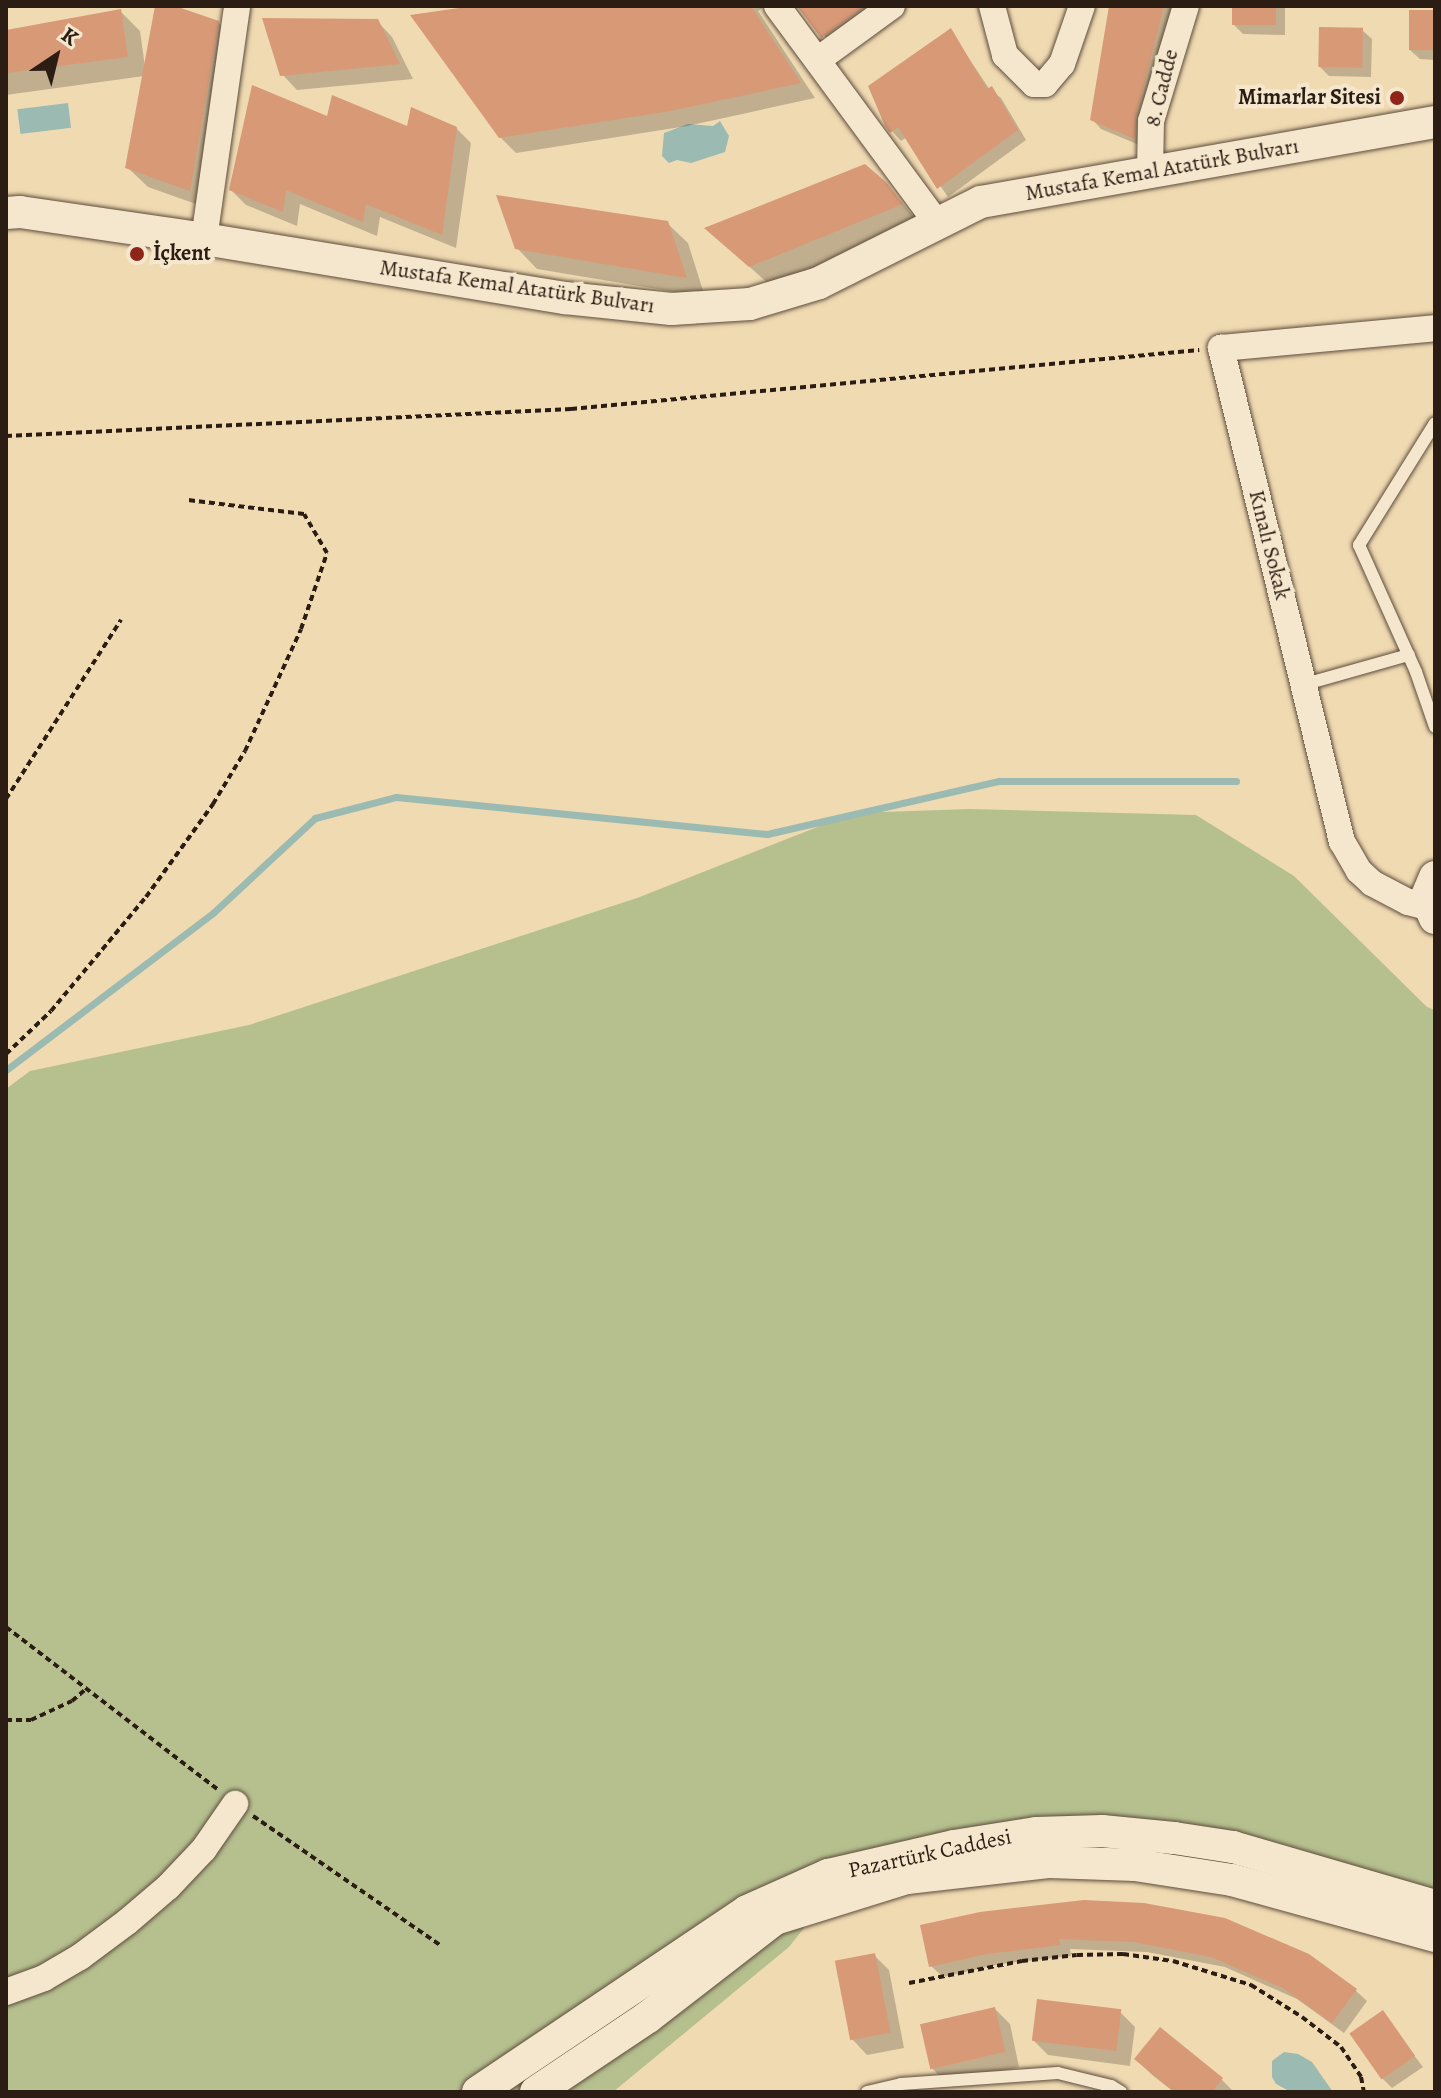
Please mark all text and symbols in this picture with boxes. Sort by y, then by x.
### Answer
north arrow [16,16,96,96]
text: K [55,20,84,53]
street label: 8. Cadde [1140,46,1184,130]
place label: Mimarlar Sitesi [1238,85,1381,111]
marker: Mimarlar Sitesi [1388,89,1406,107]
street label: Mustafa Kemal Atatürk Bulvarı [1023,133,1301,207]
place label: İçkent [153,241,211,267]
marker: İçkent [128,245,146,263]
street label: Mustafa Kemal Atatürk Bulvarı [378,255,656,319]
street label: Kınalı Sokak [1243,487,1295,603]
street label: Pazartürk Caddesi [846,1824,1014,1884]

